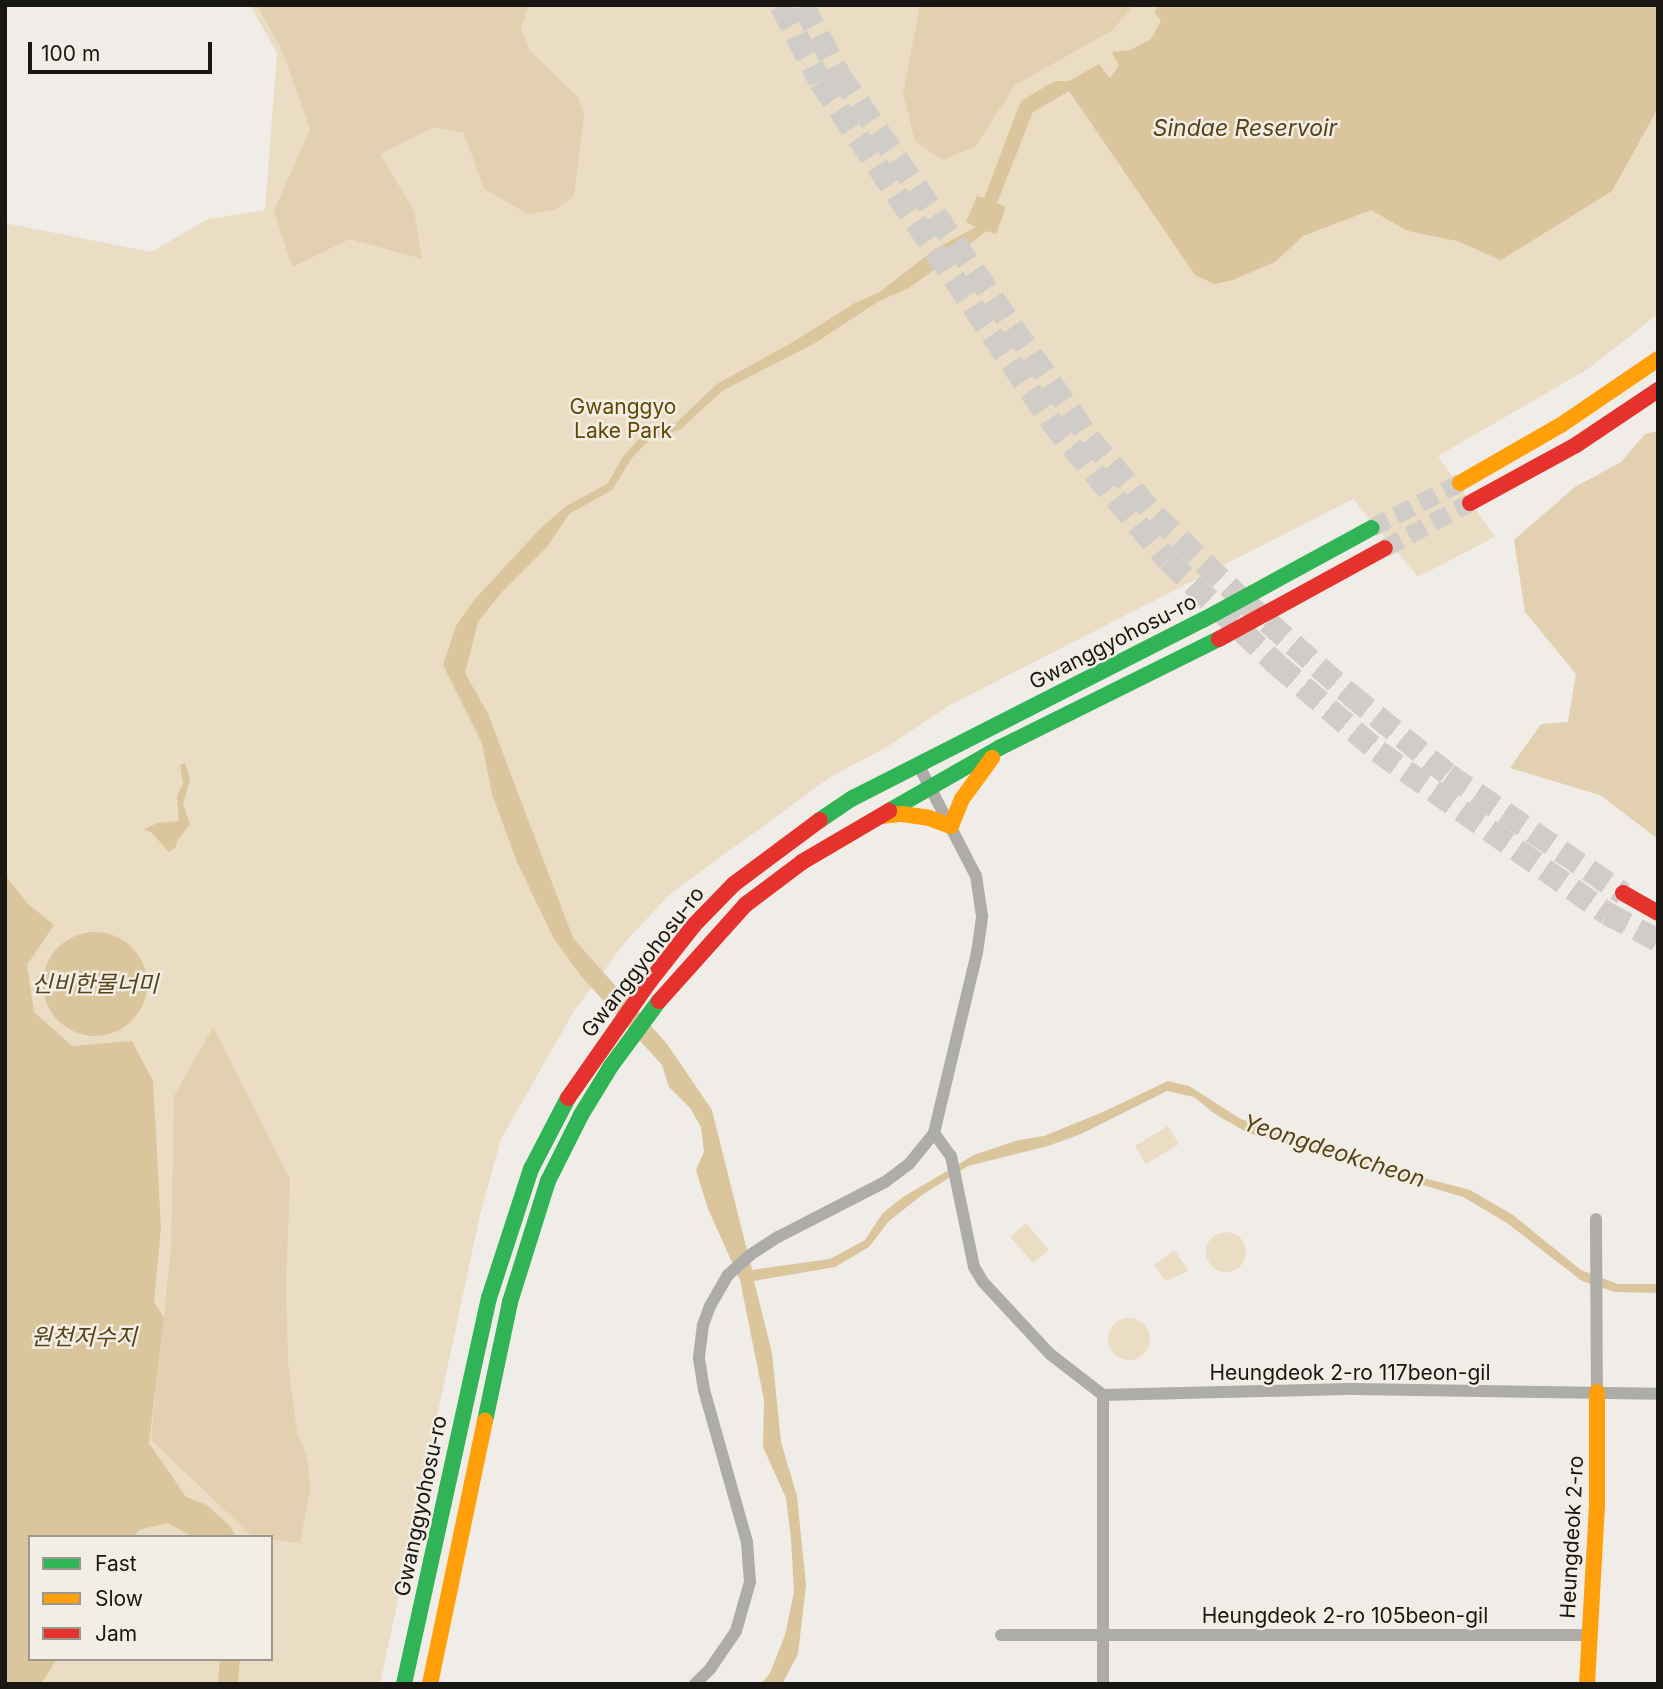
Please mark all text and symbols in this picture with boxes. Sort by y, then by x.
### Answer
scale bar [32,28,215,72]
text: 100 m [41,41,100,66]
water label: Sindae Reservoir [1153,114,1337,142]
park label: Gwanggyo Lake Park [570,394,676,444]
street label: Gwanggyohosu-ro [1025,589,1201,695]
street label: Gwanggyohosu-ro [576,882,710,1042]
water label: 신비한물너미 [32,970,158,998]
water label: Yeongdeokcheon [1240,1109,1428,1193]
water label: 원천저수지 [31,1323,137,1351]
street label: Heungdeok 2-ro 117beon-gil [1210,1360,1490,1386]
street label: Gwanggyohosu-ro [390,1413,452,1599]
street label: Heungdeok 2-ro [1555,1455,1589,1619]
legend [28,1535,273,1661]
text: Fast [95,1551,137,1576]
text: Slow [95,1586,143,1611]
street label: Heungdeok 2-ro 105beon-gil [1202,1603,1488,1629]
text: Jam [95,1621,137,1646]

